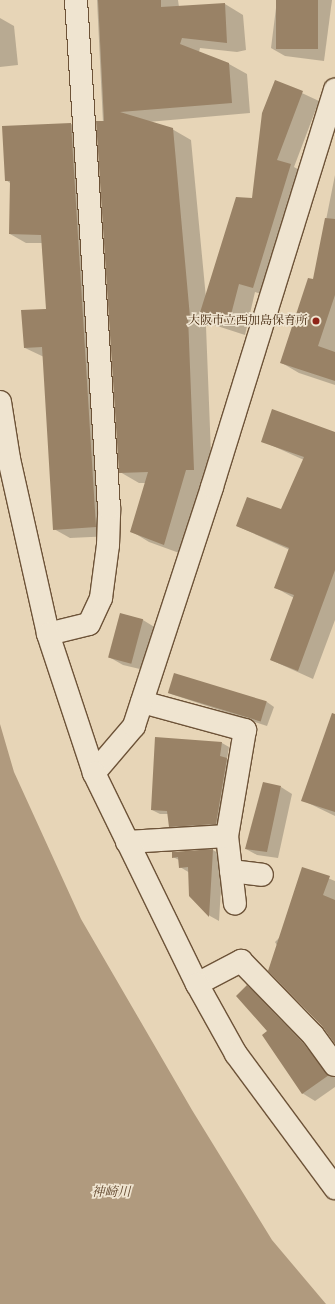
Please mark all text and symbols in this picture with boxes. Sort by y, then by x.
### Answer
place label: 大阪市立西加島保育所 [188,314,308,328]
marker: 大阪市立西加島保育所 [311,316,321,326]
water label: 神崎川 [92,1184,130,1200]

